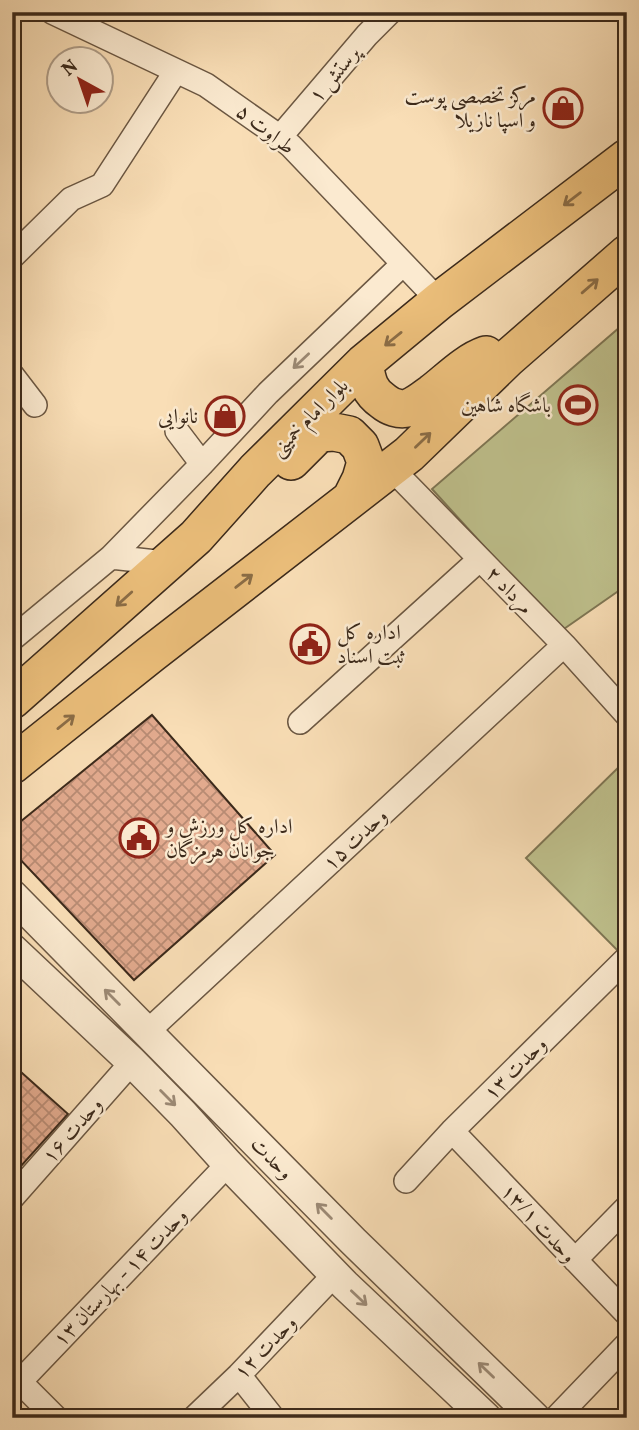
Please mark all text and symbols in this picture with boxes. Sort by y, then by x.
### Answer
street label: پرستش ۱ [303,39,369,110]
north arrow [46,46,116,116]
text: N [57,54,84,83]
place label: مرکز تخصصی پوست و اسپا نازیلا [405,83,536,136]
shop icon: مرکز تخصصی پوست و اسپا نازیلا [542,87,584,129]
street label: طراوت ۵ [229,98,301,163]
one-way arrow [564,192,582,207]
one-way arrow [581,278,599,294]
one-way arrow [384,331,402,347]
one-way arrow [293,353,310,370]
street label: بلوار امام خمینی [264,372,357,465]
sports icon: باشگاه شاهین [557,384,599,426]
place label: باشگاه شاهین [461,392,551,421]
shop icon: نانوایی [204,395,246,437]
place label: نانوایی [158,403,198,432]
one-way arrow [414,432,431,449]
street label: مرداد ۲ [479,560,539,622]
one-way arrow [235,574,253,589]
one-way arrow [116,591,133,608]
place label: اداره کل ثبت اسناد [337,619,406,672]
public building icon: اداره کل ثبت اسناد [289,623,331,665]
one-way arrow [56,714,74,730]
street label: وحدت ۱۵ [317,802,395,878]
place label: اداره کل ورزش و جوانان هرمزگان [164,813,293,866]
public building icon: اداره کل ورزش و جوانان هرمزگان [118,817,160,859]
one-way arrow [104,989,121,1006]
street label: وحدت ۱۳ [478,1031,554,1107]
one-way arrow [159,1089,176,1106]
street label: وحدت ۱۶ [36,1092,110,1170]
street label: وحدت [243,1131,299,1187]
street label: وحدت ۱۳/۱ [493,1178,582,1270]
street label: وحدت ۱۴ - بهارستان ۱۳ [47,1202,195,1354]
one-way arrow [315,1203,332,1220]
one-way arrow [350,1289,367,1306]
street label: وحدت ۱۲ [228,1309,304,1387]
one-way arrow [478,1362,495,1379]

